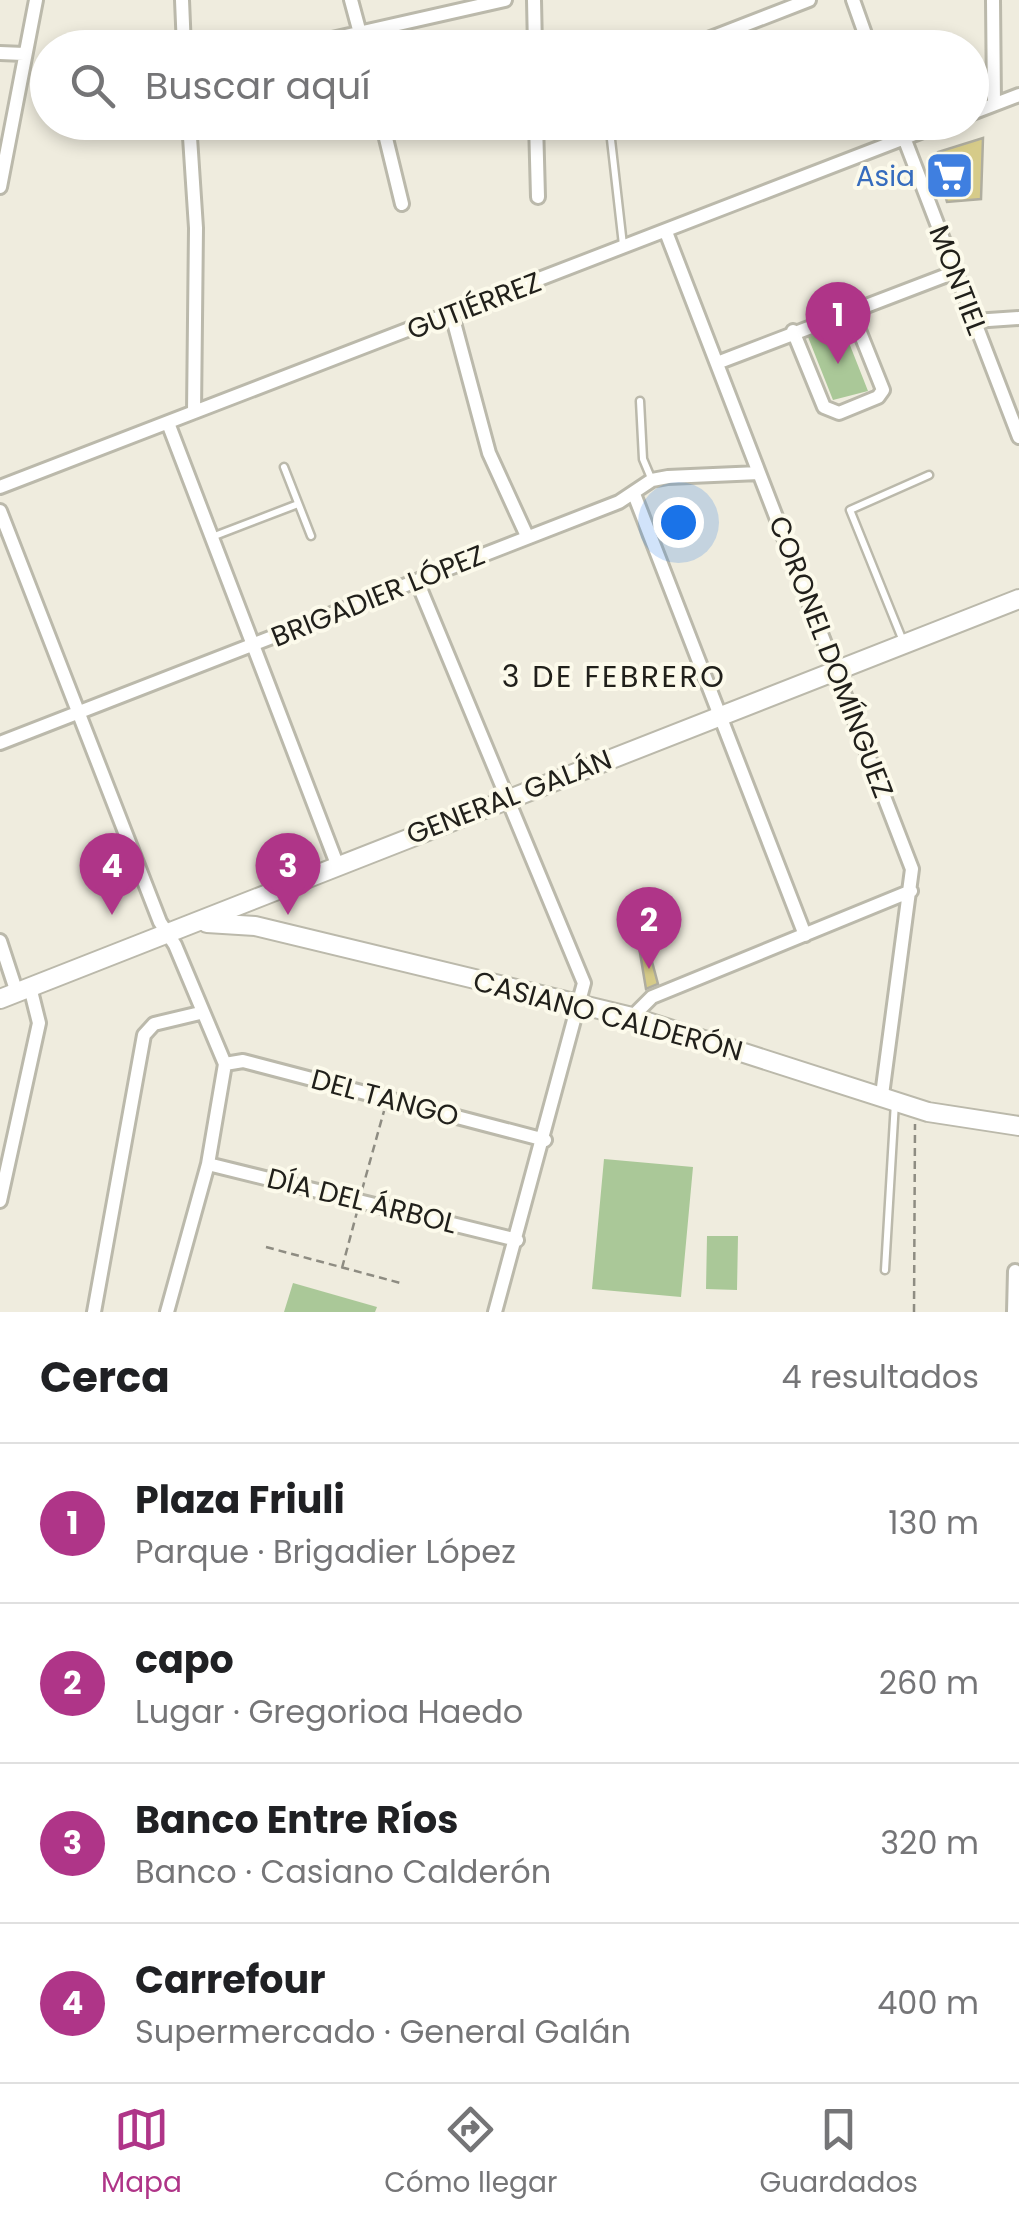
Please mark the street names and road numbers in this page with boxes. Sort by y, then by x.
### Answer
street label: MONTIEL [919,220,997,340]
street label: GUTIÉRREZ [401,263,547,349]
street label: CORONEL DOMÍNGUEZ [759,510,903,804]
street label: BRIGADIER LÓPEZ [265,535,491,657]
street label: GENERAL GALÁN [401,740,617,854]
street label: CASIANO CALDERÓN [469,961,747,1071]
street label: DEL TANGO [307,1060,463,1136]
street label: DÍA DEL ÁRBOL [263,1159,461,1243]

